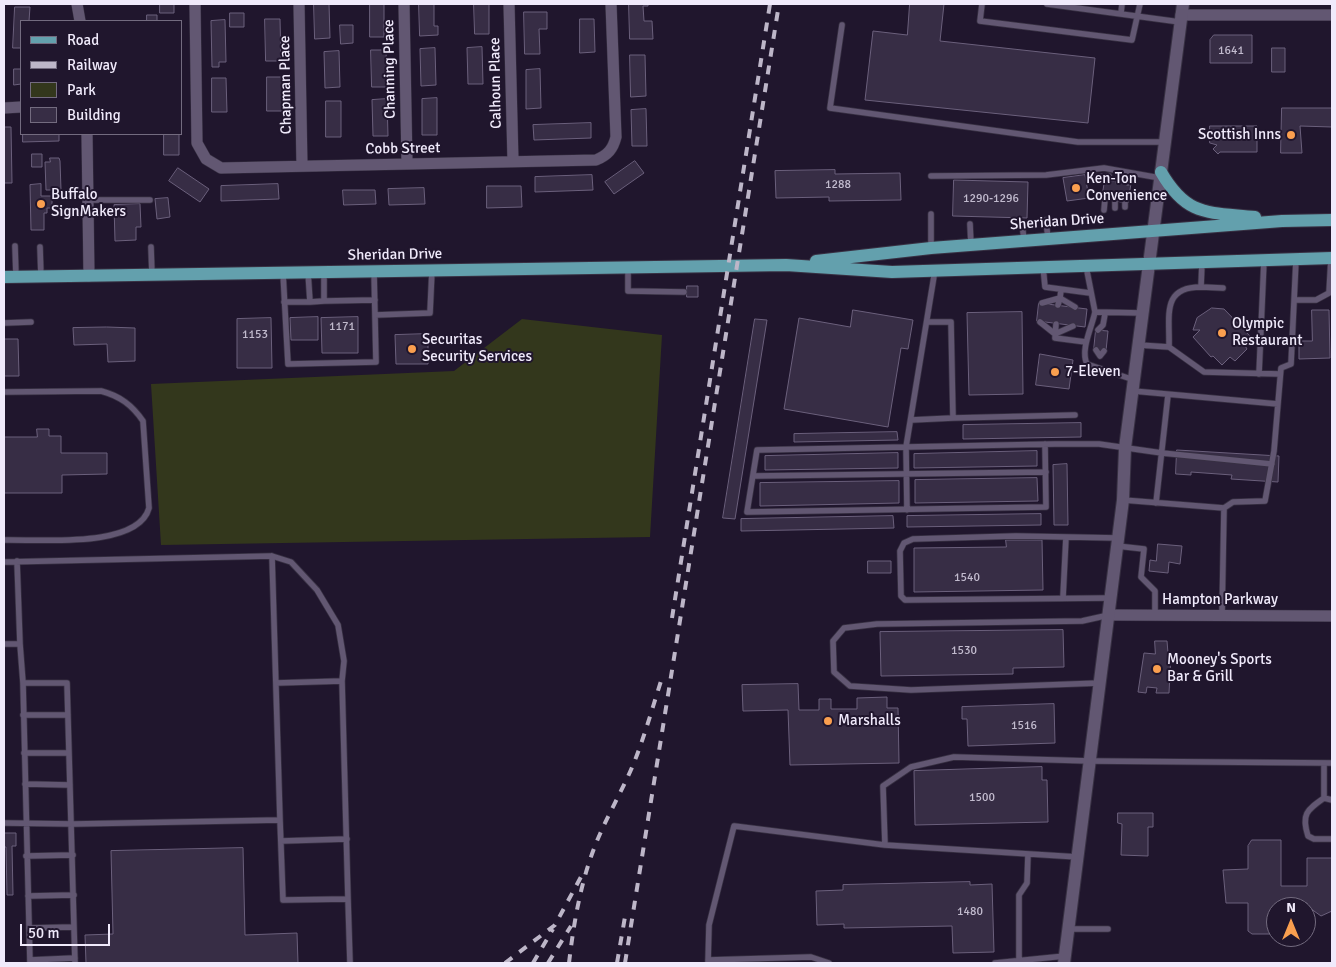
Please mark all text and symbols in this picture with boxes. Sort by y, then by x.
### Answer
street label: Channing Place [380,19,400,119]
legend [20,20,182,135]
text: Road [67,31,99,49]
street label: Chapman Place [276,35,296,135]
street label: Calhoun Place [486,37,506,129]
house number: 1641 [1218,44,1244,58]
text: Railway [67,56,117,74]
text: Park [67,81,96,99]
text: Building [67,106,121,124]
place label: Scottish Inns [1198,126,1281,144]
marker: Scottish Inns [1285,129,1297,141]
street label: Cobb Street [365,139,441,159]
place label: Ken-Ton Convenience [1086,170,1167,205]
house number: 1288 [825,178,851,192]
marker: Ken-Ton Convenience [1070,182,1082,194]
place label: Buffalo SignMakers [51,186,126,221]
house number: 1290-1296 [963,192,1019,206]
marker: Buffalo SignMakers [35,198,47,210]
street label: Sheridan Drive [1009,210,1105,234]
street label: Sheridan Drive [348,245,442,265]
place label: Olympic Restaurant [1232,315,1302,350]
house number: 1171 [329,320,355,334]
marker: Olympic Restaurant [1216,327,1228,339]
house number: 1153 [242,328,268,342]
place label: Securitas Security Services [422,331,532,366]
marker: Securitas Security Services [406,343,418,355]
place label: 7-Eleven [1065,363,1121,381]
marker: 7-Eleven [1049,366,1061,378]
house number: 1540 [954,571,980,585]
street label: Hampton Parkway [1162,591,1278,609]
house number: 1530 [951,644,977,658]
place label: Mooney's Sports Bar & Grill [1167,651,1272,686]
marker: Mooney's Sports Bar & Grill [1151,663,1163,675]
place label: Marshalls [838,712,901,730]
marker: Marshalls [822,715,834,727]
house number: 1516 [1011,719,1037,733]
house number: 1500 [969,791,995,805]
north arrow [1266,897,1316,947]
text: N [1286,899,1296,916]
house number: 1480 [957,905,983,919]
scale bar [22,914,112,946]
text: 50 m [28,924,59,942]

